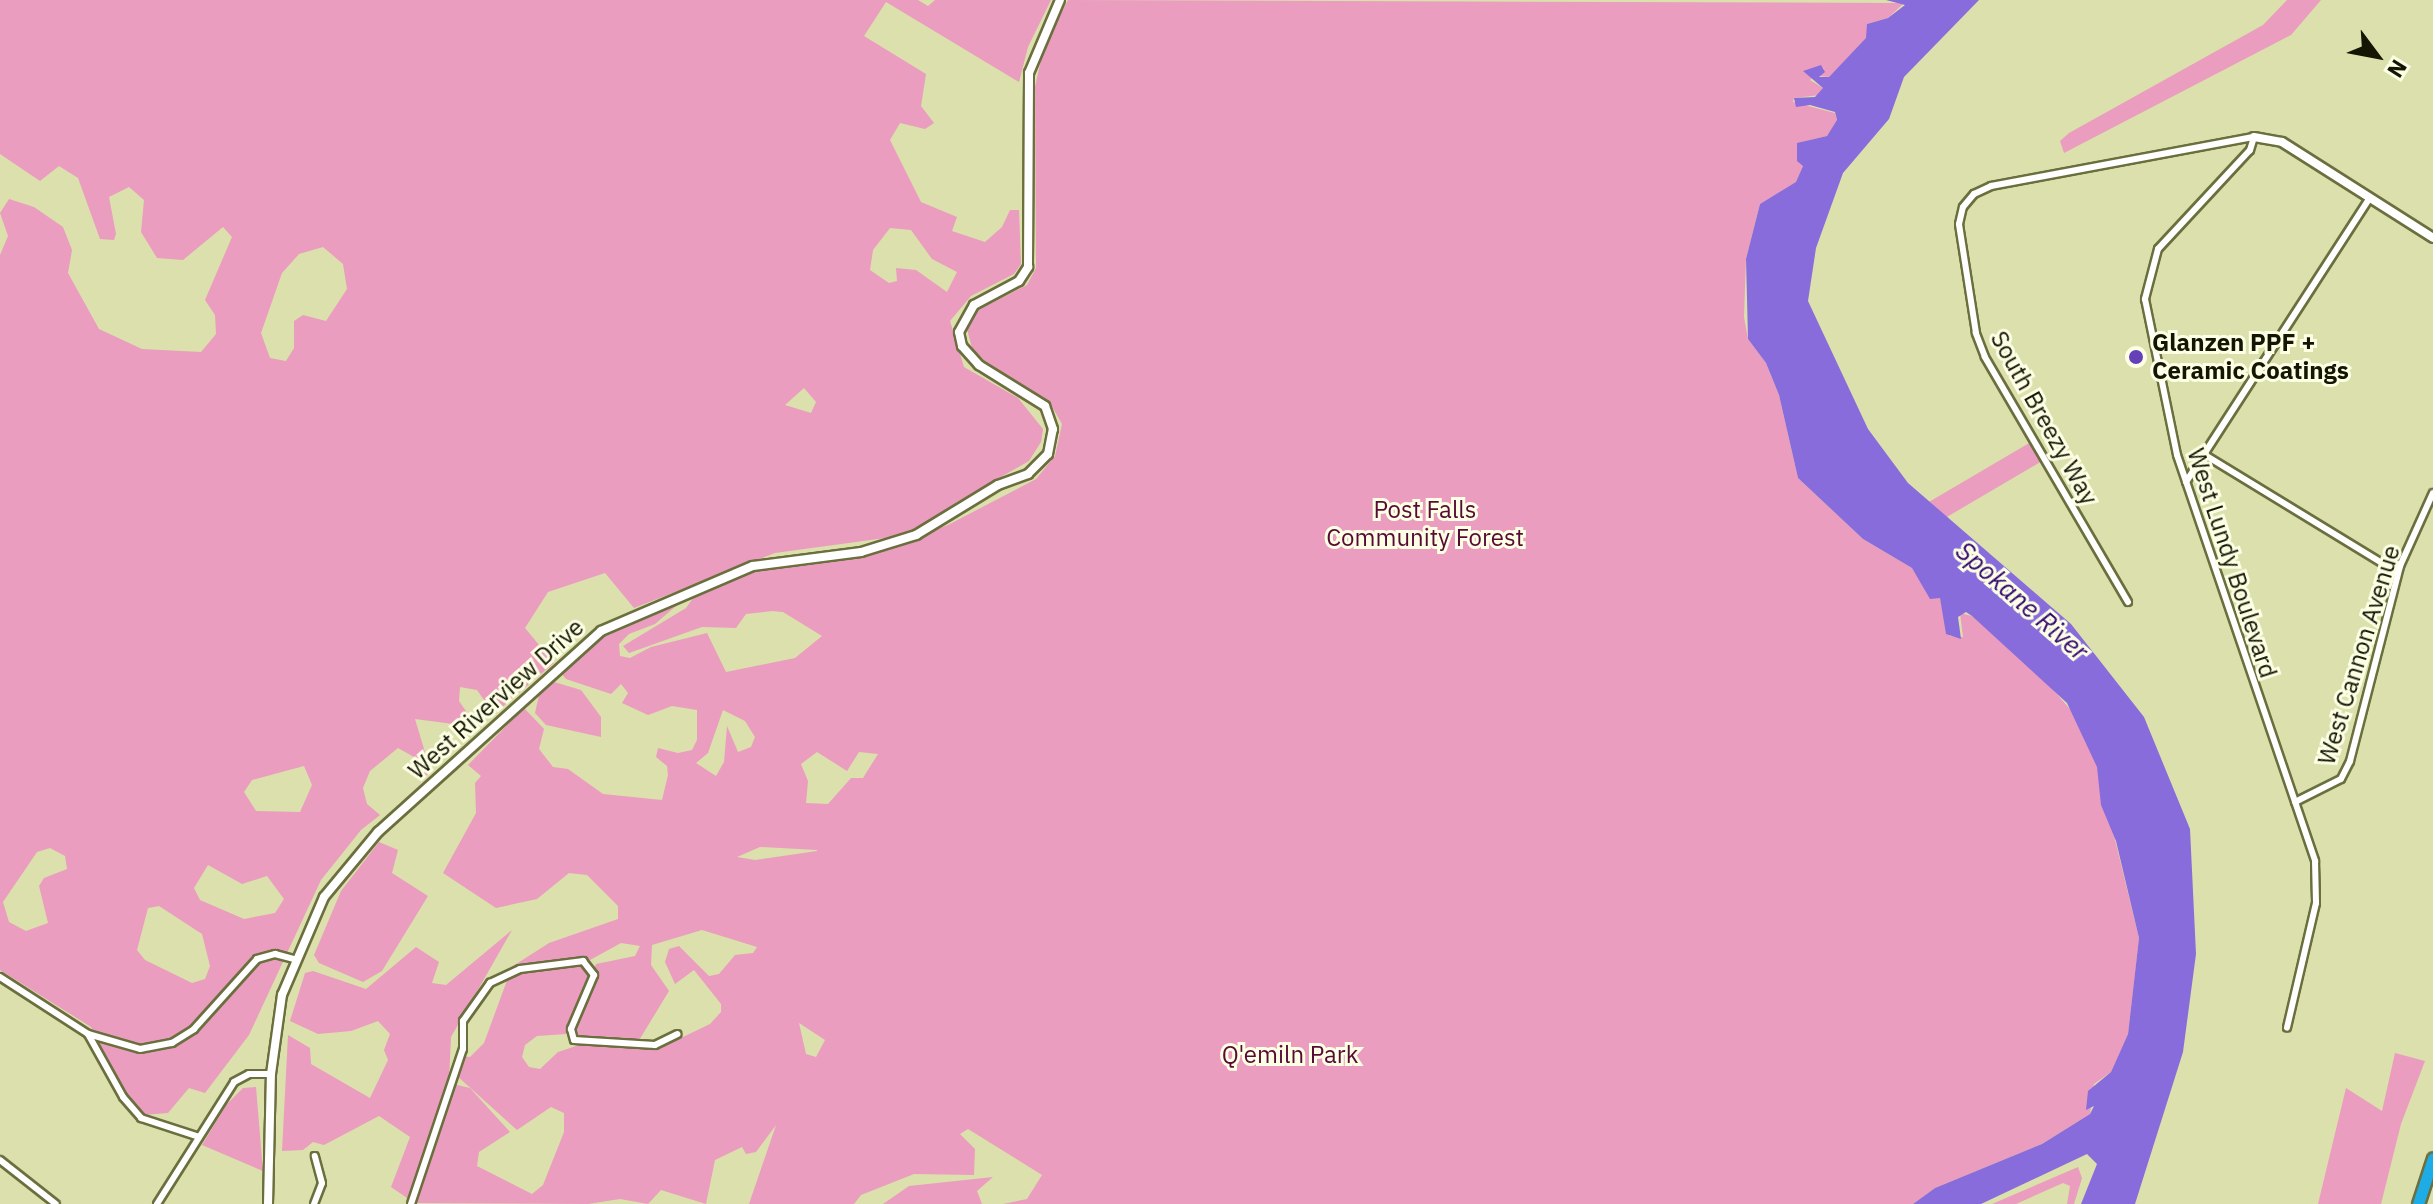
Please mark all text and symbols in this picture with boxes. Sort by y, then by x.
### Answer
north arrow [2337,16,2417,96]
text: N [2381,55,2414,83]
street label: South Breezy Way [1984,326,2104,510]
place label: Glanzen PPF + Ceramic Coatings [2152,329,2349,385]
marker: Glanzen PPF + Ceramic Coatings [2127,348,2145,366]
street label: West Lundy Boulevard [2181,445,2283,681]
park label: Post Falls Community Forest [1326,496,1524,552]
water label: Spokane River [1950,535,2094,667]
street label: West Cannon Avenue [2312,542,2406,768]
street label: West Riverview Drive [403,613,589,785]
park label: Q'emiln Park [1222,1041,1358,1069]

